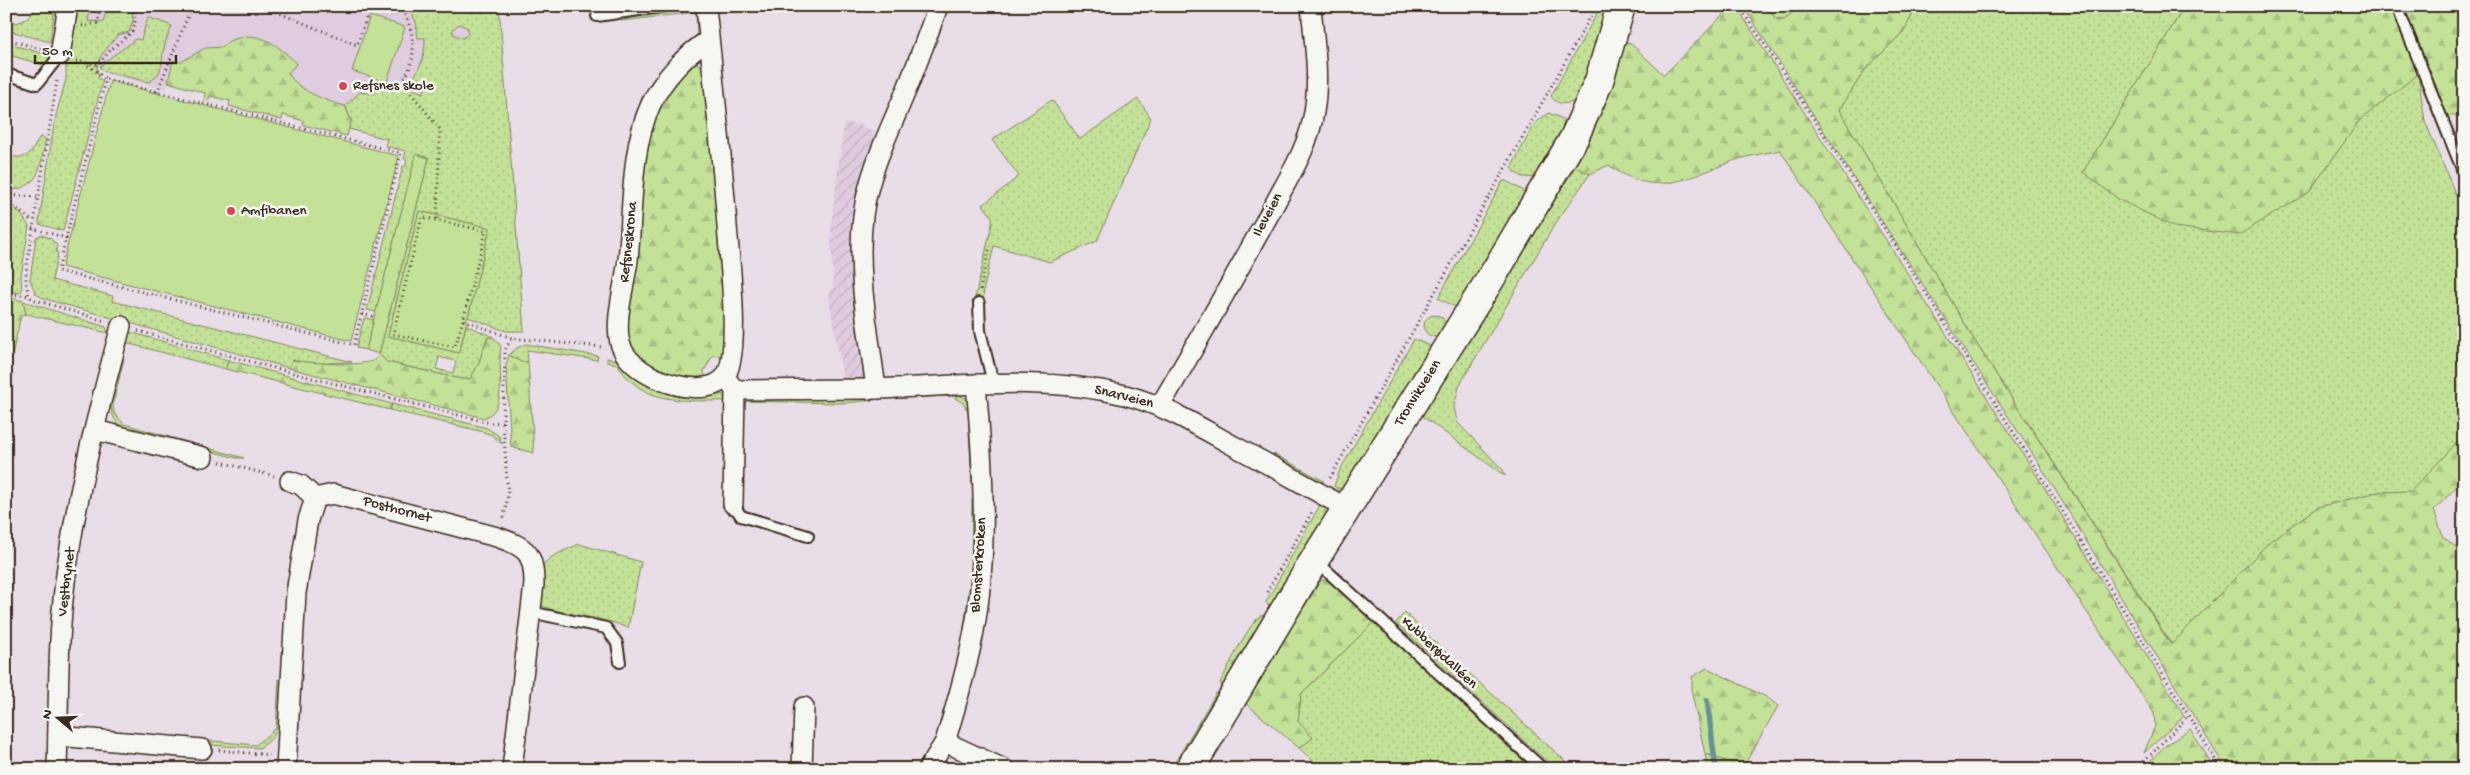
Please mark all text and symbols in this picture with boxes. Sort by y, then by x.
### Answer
scale bar [35,32,176,64]
text: 50 m [42,43,73,61]
place label: Refsnes skole [353,77,434,95]
marker: Refsnes skole [337,80,349,92]
street label: Ileveien [1249,190,1287,240]
street label: Refsneskrona [616,200,642,283]
place label: Amfibanen [241,202,307,220]
marker: Amfibanen [225,205,237,217]
street label: Tronvikveien [1390,356,1446,430]
street label: Snarveien [1093,381,1155,413]
street label: Posthornet [360,492,435,528]
street label: Blomsterkroken [967,517,991,614]
street label: Vestbrynet [54,545,80,619]
street label: Kubberødalléen [1397,613,1481,693]
north arrow [32,692,82,742]
text: N [39,707,58,722]

